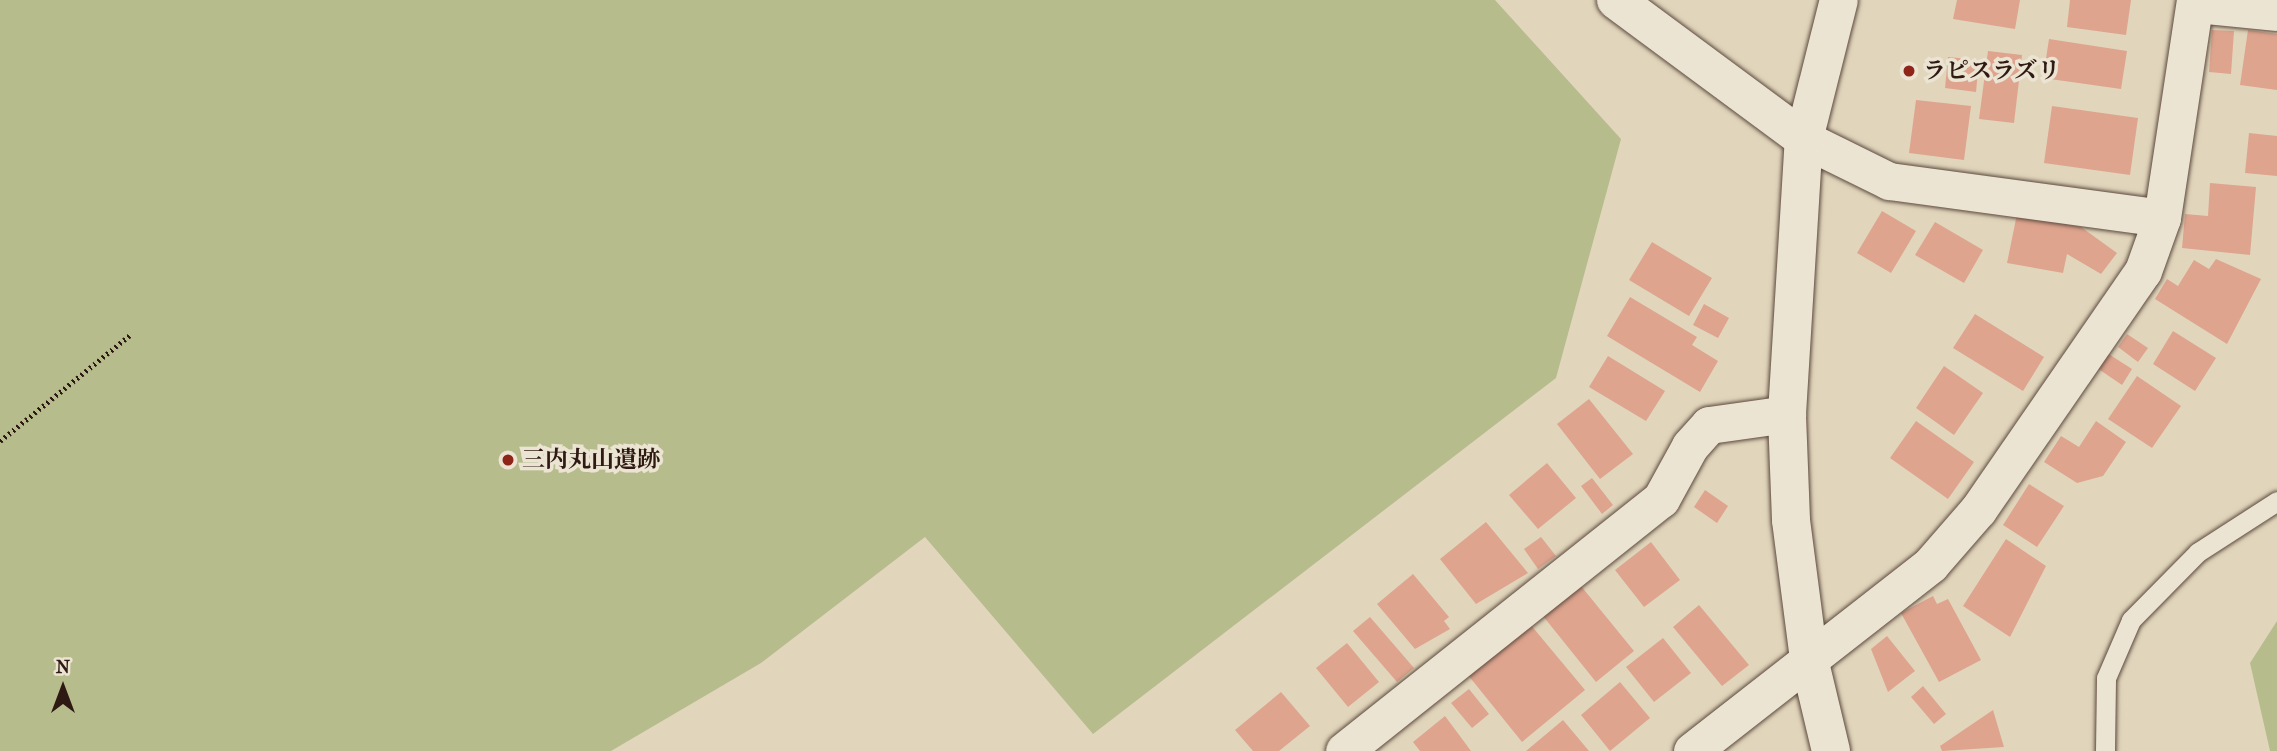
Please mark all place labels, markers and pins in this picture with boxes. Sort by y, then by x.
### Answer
place label: ラピスラズリ [1923,57,2061,85]
marker: ラピスラズリ [1901,63,1917,79]
place label: 三内丸山遺跡 [522,446,660,474]
marker: 三内丸山遺跡 [500,452,516,468]

